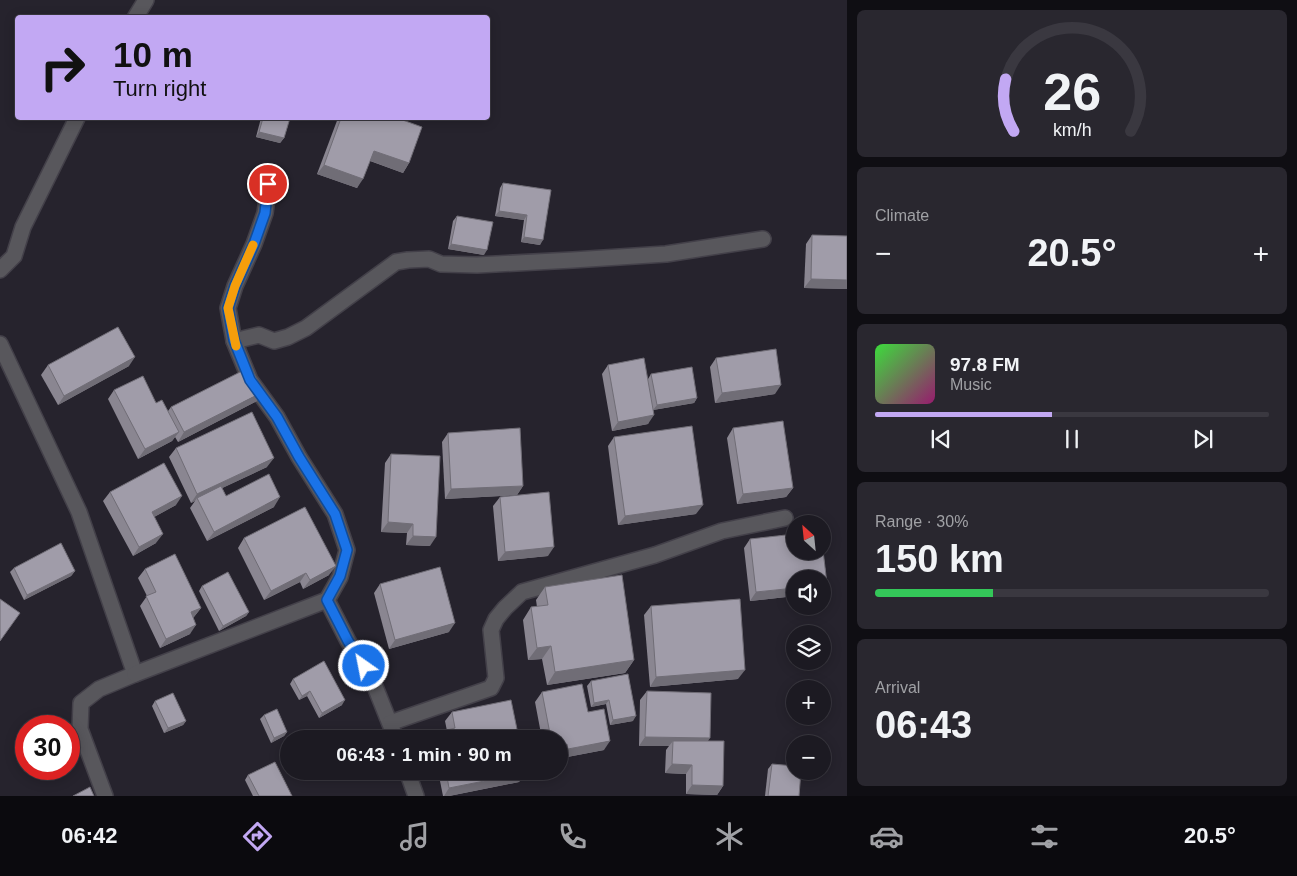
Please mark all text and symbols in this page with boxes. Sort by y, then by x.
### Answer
icon: right [30,35,95,100]
text: 10 m [113,35,193,74]
text: 26 [1043,63,1101,121]
text: Turn right [113,76,206,101]
text: km/h [1053,120,1091,140]
pin [247,163,289,205]
icon: arrive [254,170,282,198]
text: Climate [875,207,929,224]
text: 20.5° [1027,232,1117,274]
text: − [875,238,891,269]
text: + [1253,238,1269,269]
text: 97.8 FM [950,354,1020,375]
text: Music [950,376,992,393]
icon: previous [927,425,955,453]
icon: pause [1058,425,1086,453]
icon: next [1189,425,1217,453]
text: Range · 30% [875,513,968,530]
north arrow [786,515,831,560]
map controls [786,515,831,780]
text: 150 km [875,538,1004,580]
button: sound [786,570,831,615]
button: layers [786,625,831,670]
position arrow [337,639,389,691]
text: Arrival [875,679,920,696]
button: + [786,680,831,725]
text: 06:43 [875,704,972,746]
speed limit sign: 30 [15,715,80,780]
button: − [786,735,831,780]
text: 06:43 · 1 min · 90 m [336,744,512,765]
icon: directions [240,819,275,854]
icon: music [397,819,432,854]
icon: phone [555,819,590,854]
icon: climate [712,819,747,854]
icon: car [869,819,904,854]
icon: filters [1027,819,1062,854]
text: 06:42 [61,823,117,848]
text: 20.5° [1184,823,1236,848]

